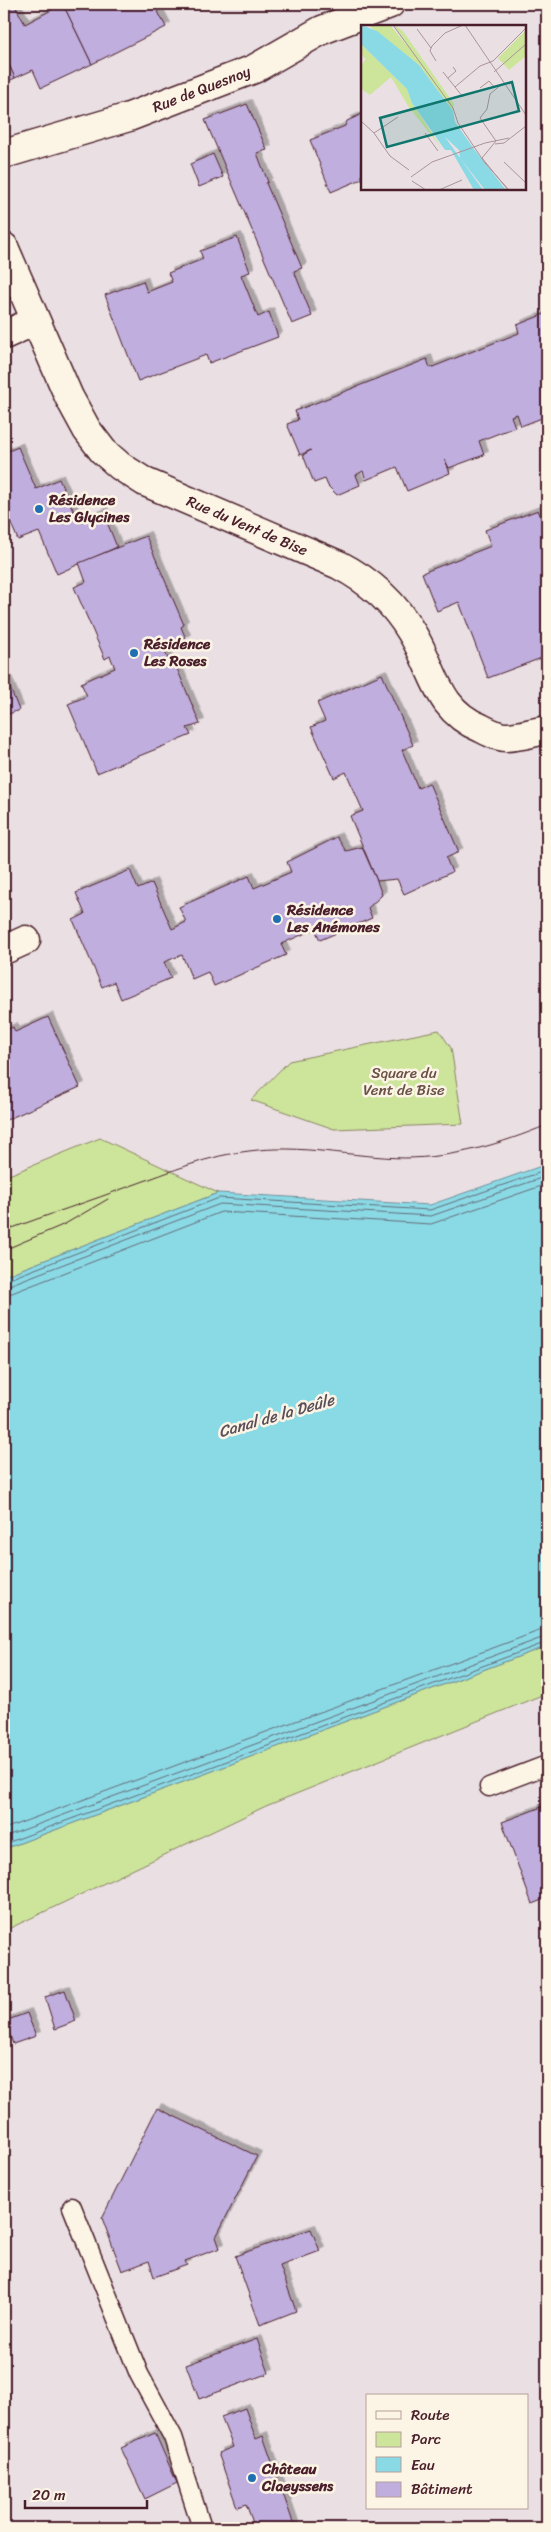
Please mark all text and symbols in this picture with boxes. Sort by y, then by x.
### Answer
inset map [361,25,526,190]
street label: Rue de Quesnoy [148,58,255,120]
place label: Résidence Les Glycines [48,487,130,530]
street label: Rue du Vent de Bise [182,488,312,563]
marker: Résidence Les Glycines [33,503,45,515]
place label: Résidence Les Roses [143,631,211,674]
marker: Résidence Les Roses [128,647,140,659]
place label: Résidence Les Anémones [286,897,381,940]
marker: Résidence Les Anémones [271,913,283,925]
park label: Square du Vent de Bise [363,1060,445,1103]
water label: Canal de la Deûle [215,1384,340,1446]
legend [366,2394,528,2510]
text: Route [411,2402,450,2428]
text: Parc [411,2426,441,2452]
text: Eau [411,2452,435,2478]
place label: Château Claeyssens [261,2456,334,2499]
marker: Château Claeyssens [246,2472,258,2484]
text: Bâtiment [411,2476,473,2502]
scale bar [25,2477,148,2509]
text: 20 m [32,2482,66,2508]

